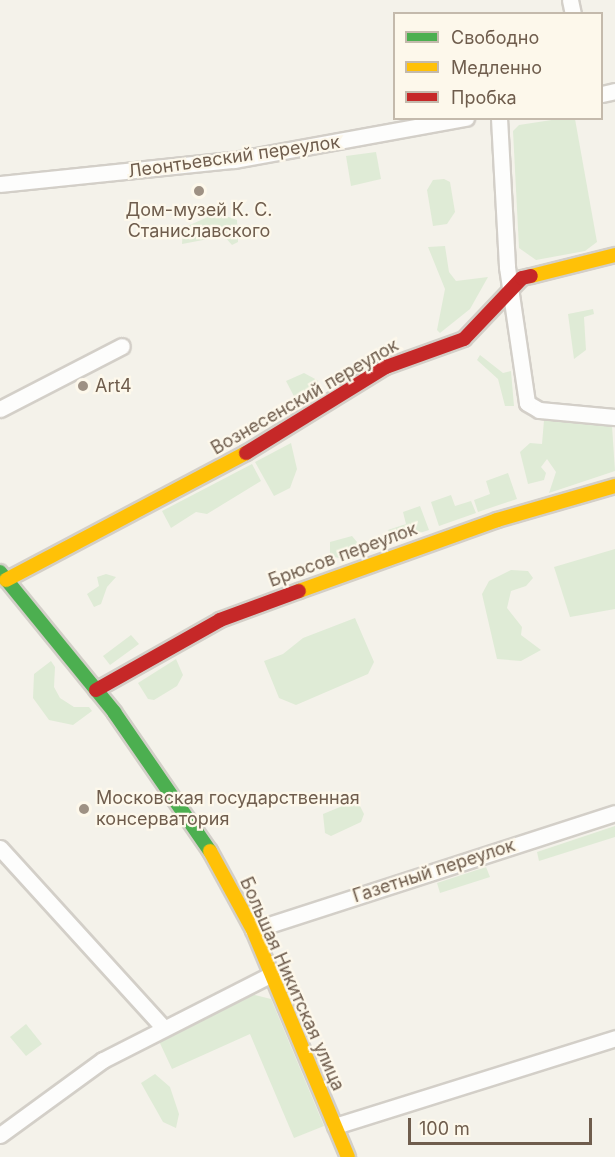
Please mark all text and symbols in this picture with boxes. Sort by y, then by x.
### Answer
legend [393,12,603,120]
text: Свободно [451,27,539,48]
text: Медленно [451,57,542,78]
text: Пробка [451,87,517,108]
street label: Леонтьевский переулок [127,131,341,183]
marker: Дом-музей К. С. Станиславского [192,184,206,198]
place label: Дом-музей К. С. Станиславского [125,200,273,242]
street label: Вознесенский переулок [207,334,403,460]
place label: Art4 [95,375,132,397]
marker: Art4 [76,379,90,393]
street label: Брюсов переулок [266,518,420,592]
place label: Московская государственная консерватория [96,788,360,830]
marker: Московская государственная консерватория [77,802,91,816]
street label: Газетный переулок [350,835,518,907]
street label: Большая Никитская улица [235,874,349,1094]
scale bar [411,1106,596,1144]
text: 100 m [419,1118,470,1139]

